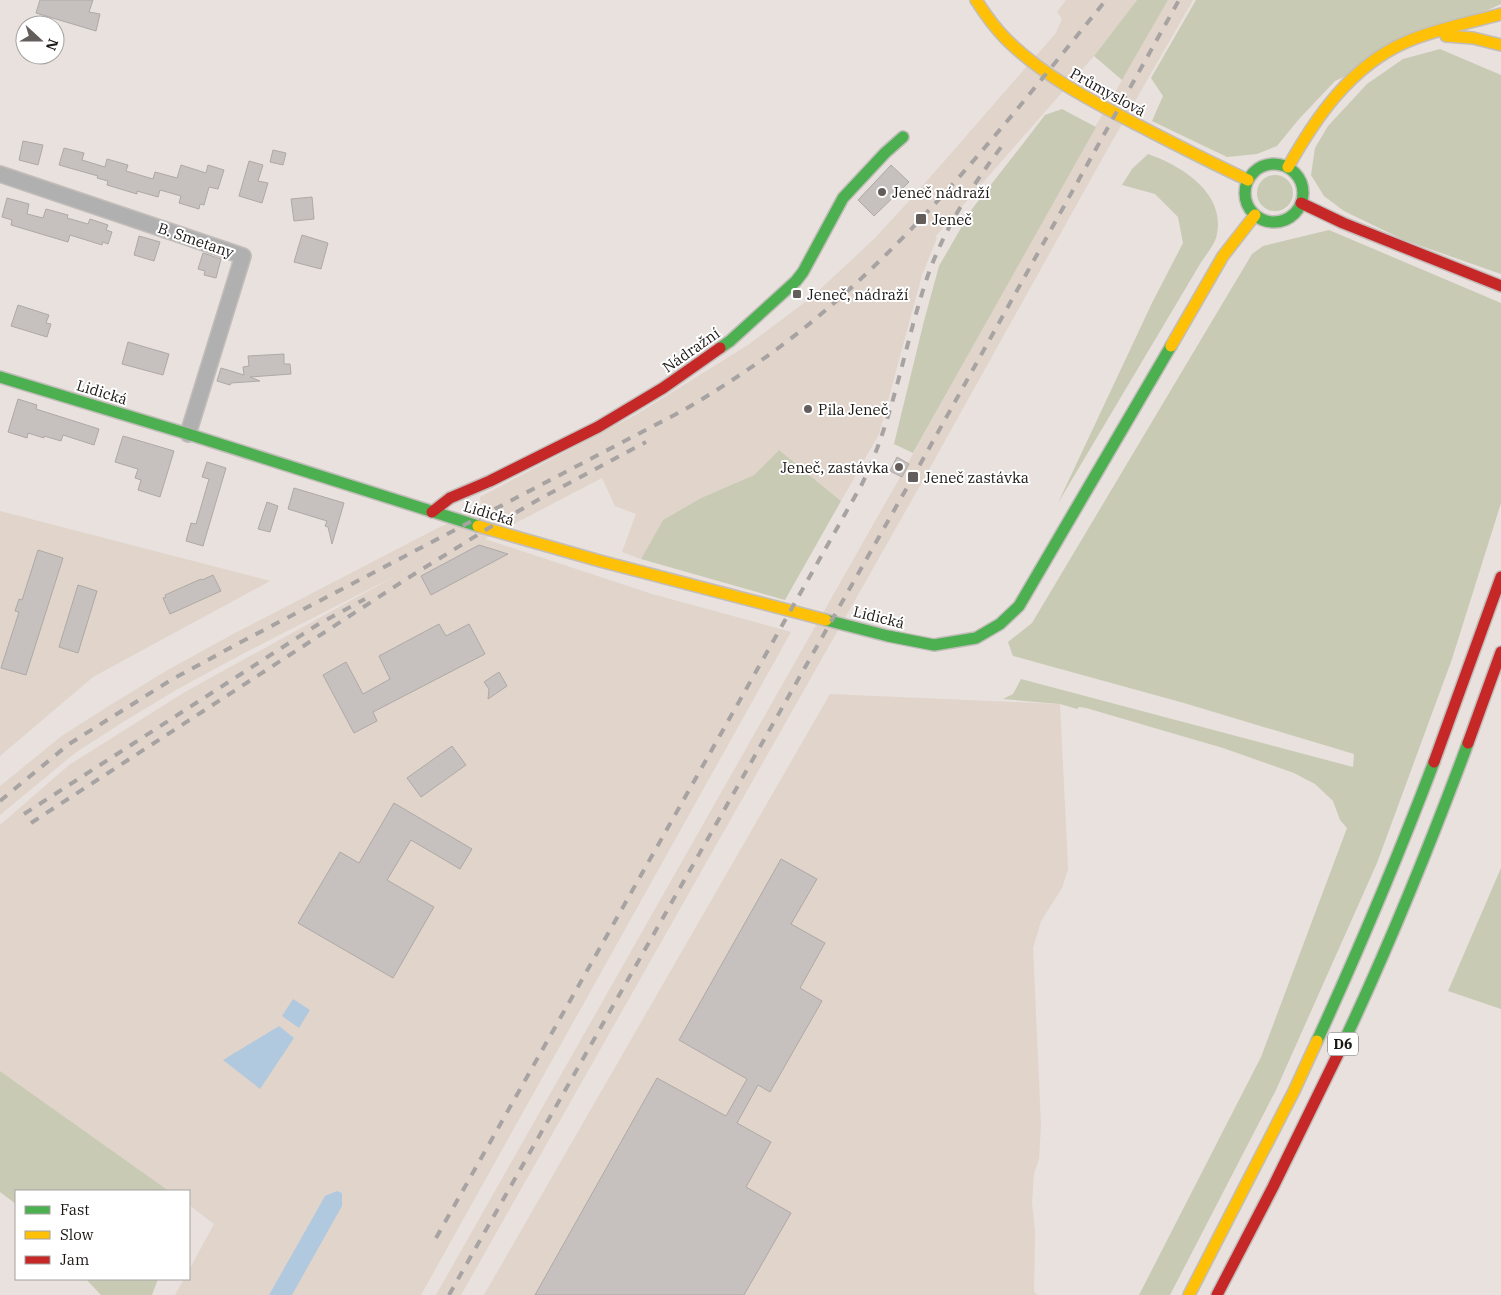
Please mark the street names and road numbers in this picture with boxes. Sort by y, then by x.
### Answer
street label: Průmyslová [1067,63,1149,121]
street label: B. Smetany [156,218,236,262]
street label: Nádražní [659,323,724,377]
street label: Lidická [74,375,130,409]
street label: Lidická [461,496,517,530]
street label: Lidická [851,601,907,633]
road number: D6 [1328,1032,1358,1056]

